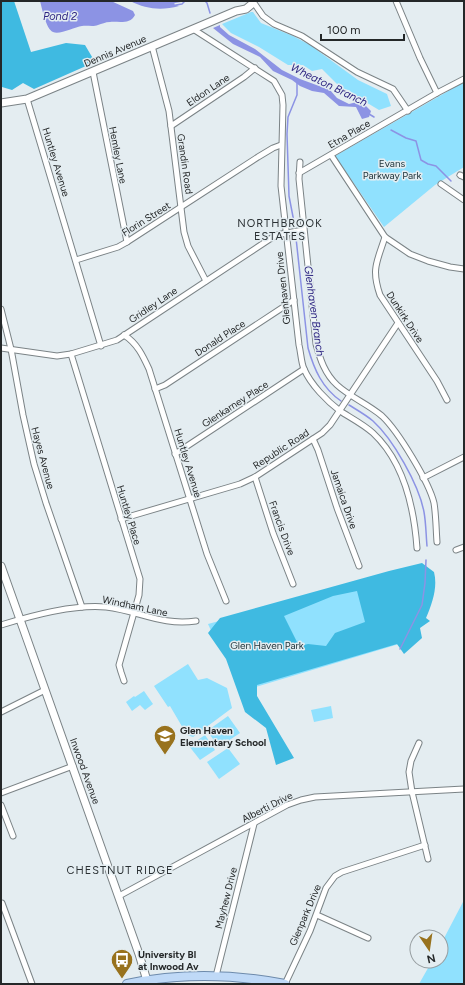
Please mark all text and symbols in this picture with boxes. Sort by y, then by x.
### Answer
water label: Pond 2 [43,10,77,23]
scale bar [321,16,404,42]
text: 100 m [327,23,361,37]
street label: Dennis Avenue [82,32,149,70]
water label: Wheaton Branch [288,61,370,109]
street label: Eldon Lane [184,71,232,109]
street label: Etna Place [325,116,373,151]
street label: Hemley Lane [106,125,130,185]
street label: Huntley Avenue [39,126,73,199]
street label: Grandin Road [174,133,196,195]
park label: Evans Parkway Park [363,157,421,182]
street label: Florin Street [119,199,173,239]
district label: NORTHBROOK ESTATES [237,217,323,243]
street label: Glenhaven Drive [273,250,293,325]
water label: Glenhaven Branch [301,265,327,357]
street label: Gridley Lane [126,284,180,326]
street label: Dunkirk Drive [383,289,427,346]
street label: Donald Place [192,317,248,359]
street label: Glenkarney Place [199,377,271,430]
street label: Hayes Avenue [28,425,58,491]
street label: Republic Road [250,426,312,472]
street label: Huntley Avenue [171,427,205,500]
street label: Jamaica Drive [328,467,360,531]
street label: Huntley Place [114,484,144,547]
street label: Francis Drive [266,499,298,558]
street label: Windham Lane [101,593,169,619]
park label: Glen Haven Park [230,639,304,652]
school or university icon: Glen Haven Elementary School [152,723,178,756]
place label: Glen Haven Elementary School [180,724,266,749]
street label: Inwood Avenue [67,736,103,806]
street label: Alberti Drive [239,788,295,825]
district label: CHESTNUT RIDGE [67,864,173,877]
street label: Mayhew Drive [212,865,240,930]
street label: Glenpark Drive [286,882,324,948]
north arrow [409,929,449,969]
bus stop icon: University Bl at Inwood Av [109,947,135,980]
place label: University Bl at Inwood Av [138,948,199,973]
text: N [426,951,437,966]

